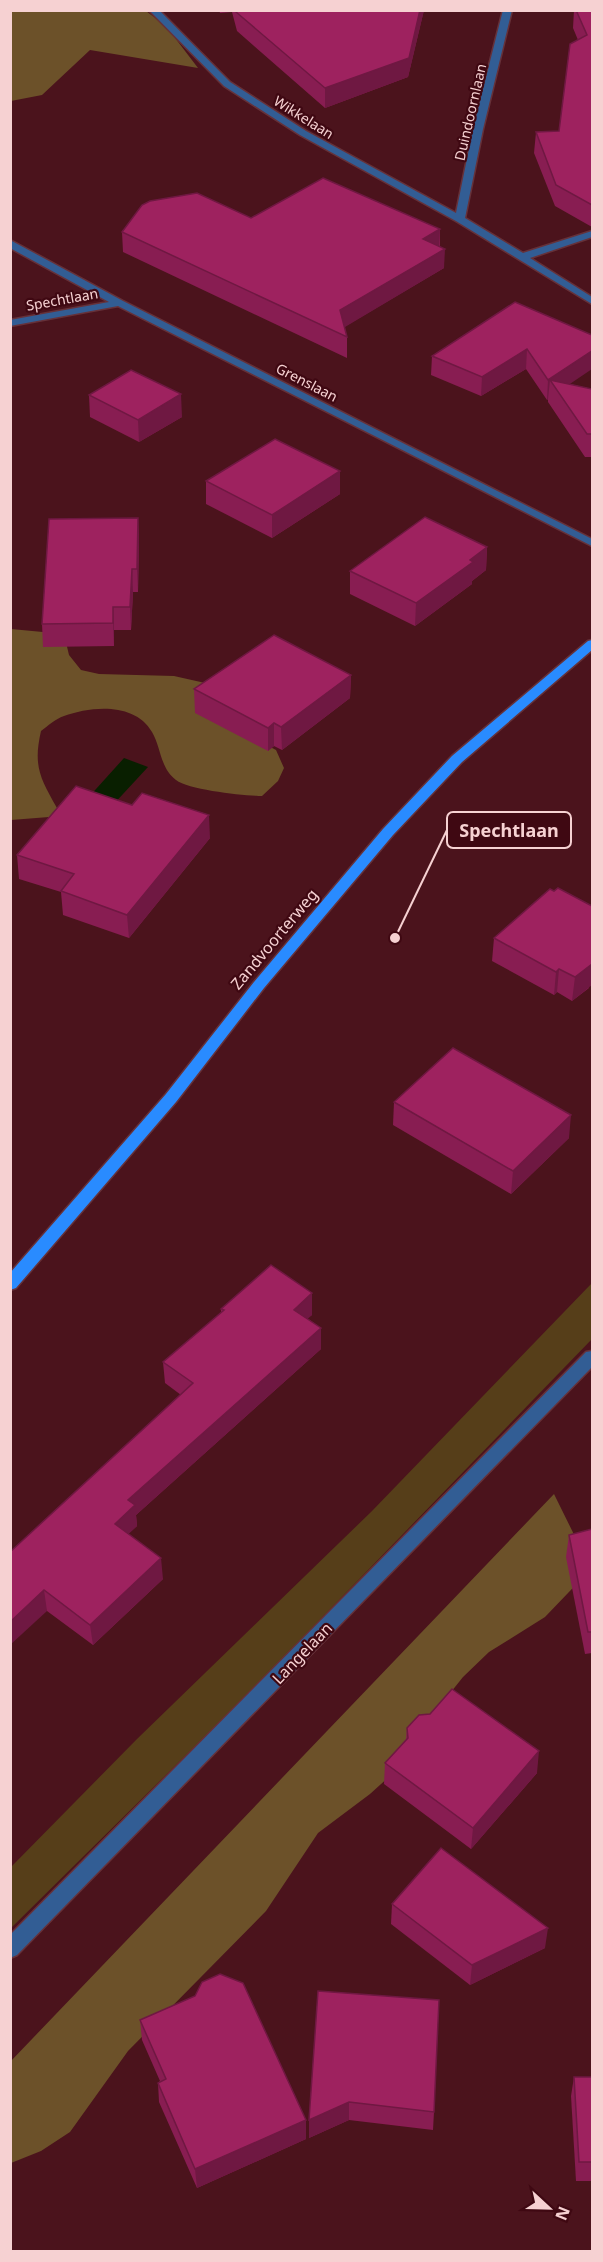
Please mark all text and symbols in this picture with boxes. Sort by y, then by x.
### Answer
street label: Duindoornlaan [450,62,490,162]
street label: Wikkelaan [270,91,338,143]
street label: Spechtlaan [25,283,99,315]
street label: Grenslaan [273,358,341,406]
callout: Spechtlaan [447,812,571,848]
text: Spechtlaan [459,818,559,842]
street label: Zandvoorterweg [225,884,323,994]
street label: Langelaan [267,1617,337,1689]
north arrow [519,2178,579,2238]
text: N [550,2203,576,2224]

